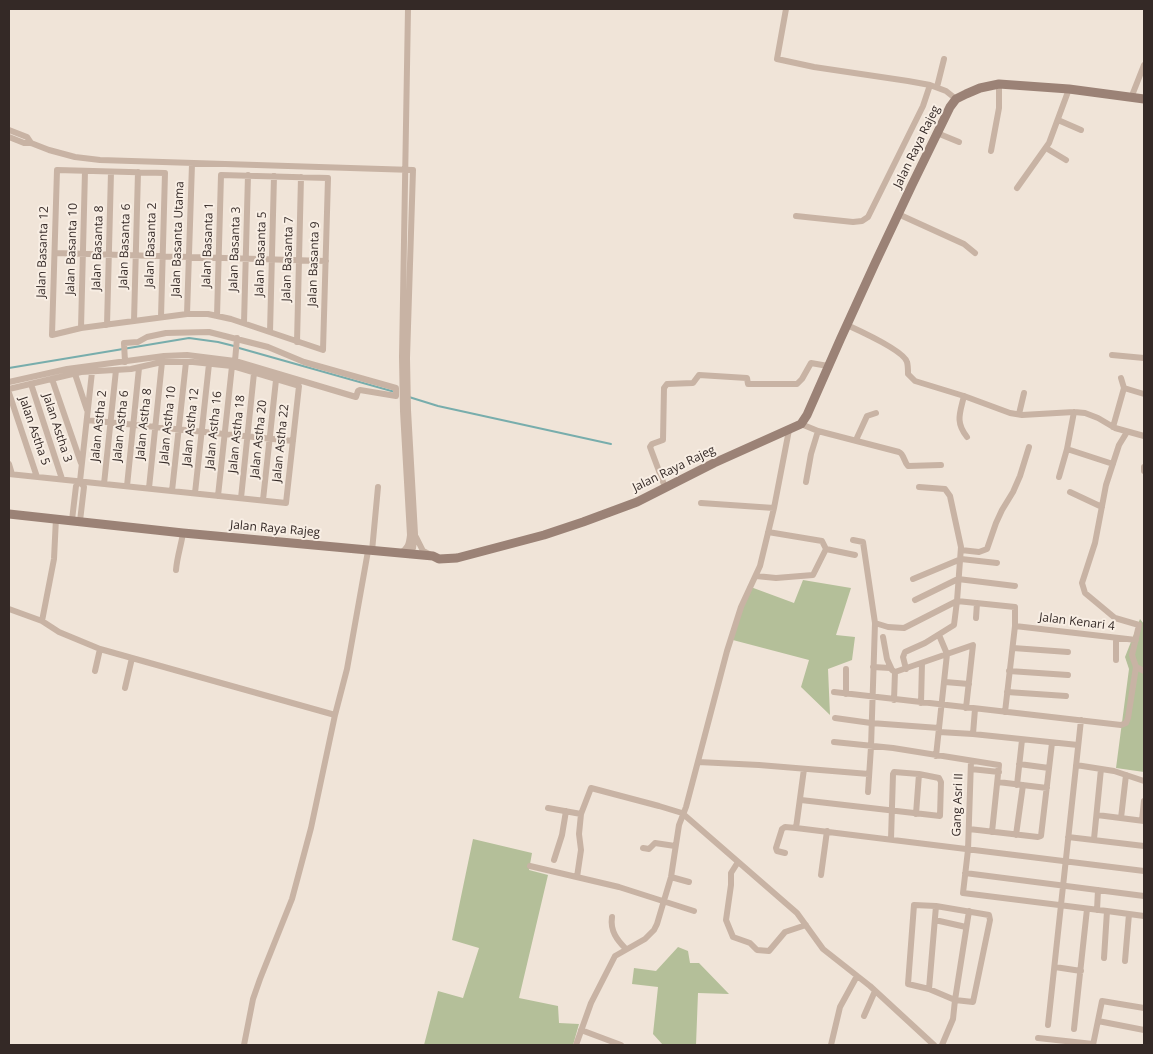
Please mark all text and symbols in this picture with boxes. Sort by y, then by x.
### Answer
street label: Jalan Raya Rajeg [891,103,943,191]
street label: Jalan Basanta Utama [169,181,187,297]
street label: Jalan Basanta 2 [142,202,160,288]
street label: Jalan Basanta 1 [199,202,217,288]
street label: Jalan Basanta 10 [63,203,81,295]
street label: Jalan Basanta 6 [116,203,134,289]
street label: Jalan Basanta 8 [89,205,107,291]
street label: Jalan Basanta 12 [34,206,52,298]
street label: Jalan Basanta 3 [226,206,244,292]
street label: Jalan Basanta 5 [252,211,270,297]
street label: Jalan Basanta 7 [279,216,297,302]
street label: Jalan Basanta 9 [305,221,323,307]
street label: Jalan Astha 10 [157,385,179,465]
street label: Jalan Astha 12 [180,387,202,467]
street label: Jalan Astha 8 [133,388,155,460]
street label: Jalan Astha 2 [88,390,110,462]
street label: Jalan Astha 6 [110,390,132,462]
street label: Jalan Astha 16 [203,390,225,470]
street label: Jalan Astha 3 [39,392,75,464]
street label: Jalan Astha 18 [226,394,248,474]
street label: Jalan Astha 5 [16,395,52,467]
street label: Jalan Astha 20 [248,399,270,479]
street label: Jalan Astha 22 [270,403,292,483]
street label: Jalan Raya Rajeg [630,443,718,495]
street label: Jalan Raya Rajeg [229,518,321,540]
street label: Jalan Kenari 4 [1038,610,1116,634]
street label: Gang Asri II [950,773,966,837]

